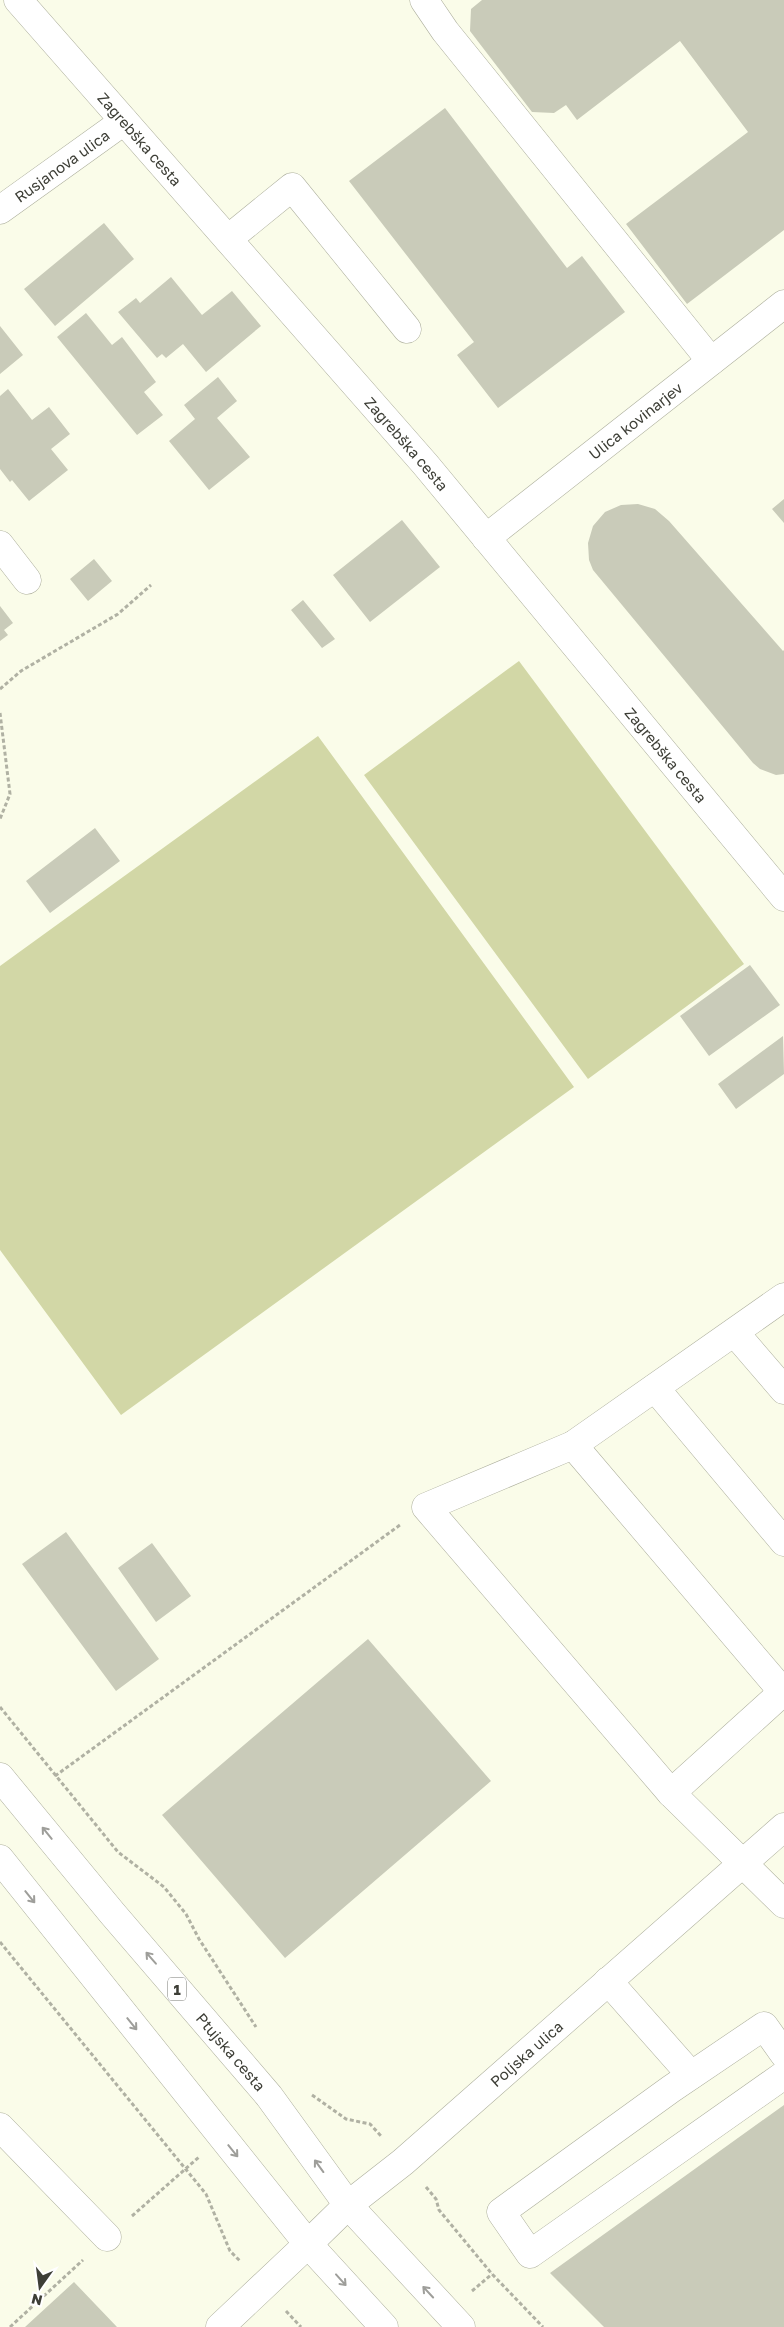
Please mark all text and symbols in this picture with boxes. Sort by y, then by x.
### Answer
street label: Zagrebška cesta [94,89,186,189]
street label: Rusjanova ulica [11,126,113,206]
street label: Ulica kovinarjev [585,378,686,463]
street label: Zagrebška cesta [361,393,452,494]
street label: Zagrebška cesta [621,704,711,806]
one-way arrow [41,1827,52,1840]
one-way arrow [25,1890,36,1903]
one-way arrow [146,1952,157,1965]
road number: 1 [168,1978,186,2000]
street label: Ptujska cesta [193,2009,269,2094]
one-way arrow [126,2017,137,2030]
street label: Poljska ulica [486,2017,566,2090]
one-way arrow [228,2144,239,2157]
one-way arrow [314,2159,324,2173]
north arrow [15,2262,65,2312]
one-way arrow [335,2273,347,2286]
one-way arrow [422,2285,434,2298]
text: N [30,2291,44,2310]

